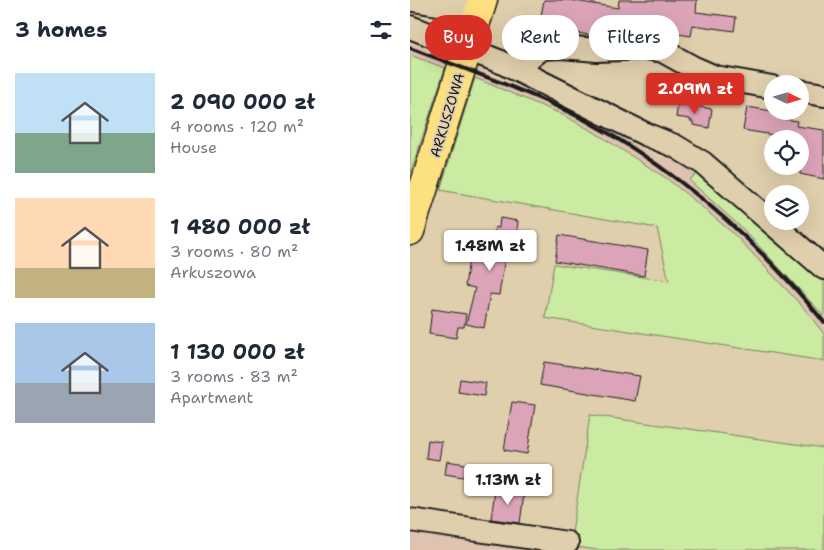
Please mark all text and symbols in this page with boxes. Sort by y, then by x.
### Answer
chip: Buy [425,15,492,60]
chip: Rent [502,15,579,60]
chip: Filters [589,15,679,60]
text: 3 homes [15,16,107,44]
icon: filters [367,16,395,44]
street label: ARKUSZOWA [426,71,468,159]
pin: 2.09M zł [643,72,747,115]
north arrow [764,75,809,120]
map controls [764,75,809,230]
text: 2.09M zł [657,78,733,99]
text: 2 090 000 zł [170,88,315,116]
icon: home [55,93,115,153]
text: 4 rooms · 120 m² [170,116,304,137]
button: locate [764,130,809,175]
text: House [170,137,217,158]
button: layers [764,185,809,230]
text: 1 480 000 zł [170,213,310,241]
icon: home [55,218,115,278]
pin: 1.48M zł [438,230,542,272]
text: 1.48M zł [455,235,525,256]
text: 3 rooms · 80 m² [170,241,298,262]
text: Arkuszowa [170,262,256,283]
text: 1 130 000 zł [170,338,305,366]
icon: home [55,343,115,403]
text: 3 rooms · 83 m² [170,366,298,387]
text: Apartment [170,387,253,408]
pin: 1.13M zł [456,464,560,506]
text: 1.13M zł [475,469,541,490]

